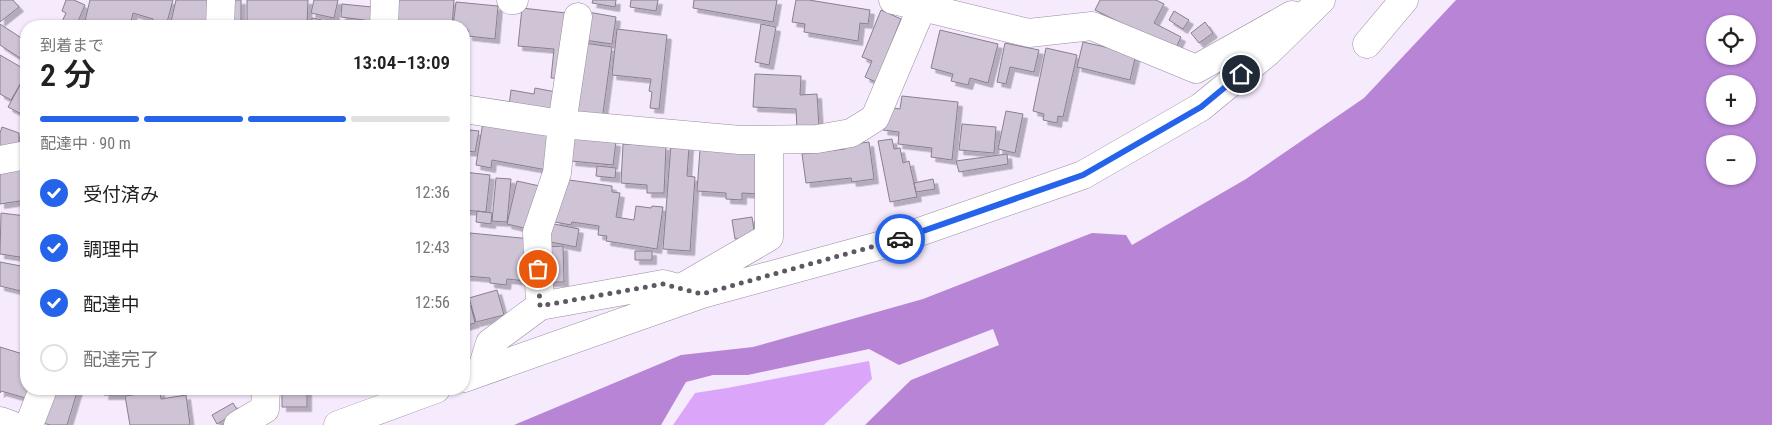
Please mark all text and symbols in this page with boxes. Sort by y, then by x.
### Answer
map controls [1706,15,1756,185]
button: locate [1706,15,1756,65]
text: 到着まで [40,36,104,55]
text: 13:04–13:09 [353,51,450,74]
pin [1220,53,1262,95]
text: 2 分 [40,56,95,94]
icon: home [1227,60,1255,88]
button: + [1706,75,1756,125]
text: 配達中 · 90 m [40,134,131,153]
button: − [1706,135,1756,185]
icon: check [40,179,68,207]
text: 受付済み [83,183,159,206]
text: 12:36 [415,183,450,202]
courier [875,214,925,264]
icon: car [886,225,914,253]
icon: check [40,234,68,262]
text: 調理中 [83,238,140,261]
text: 12:43 [415,238,450,257]
pin [517,248,559,290]
icon: bag [524,255,552,283]
icon: check [40,289,68,317]
text: 配達中 [83,293,140,316]
text: 12:56 [415,293,450,312]
text: 配達完了 [83,348,159,371]

